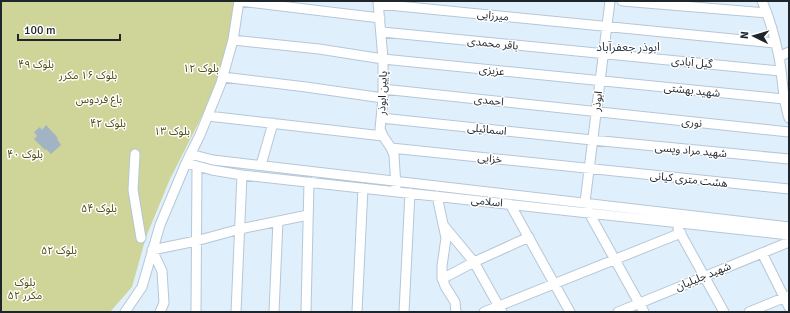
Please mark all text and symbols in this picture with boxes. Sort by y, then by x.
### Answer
street label: میرزایی [476,7,510,24]
scale bar [18,16,120,42]
north arrow [734,16,774,56]
text: 100 m [24,23,56,38]
text: N [738,31,751,40]
street label: باقر محمدی [467,34,519,53]
district label: ابوذر جعفرآباد [596,40,660,55]
street label: گیل آبادی [671,54,714,71]
park label: بلوک ۴۹ [18,58,54,71]
park label: بلوک ۱۲ [183,62,219,75]
street label: عزیزی [479,63,506,78]
park label: بلوک ۱۶ مکرر [58,69,117,82]
street label: پایین ابوذر [375,71,391,116]
street label: شهید بهشتی [663,81,721,100]
street label: ابوذر [590,90,605,113]
street label: احمدی [474,92,504,109]
park label: باغ فردوس [76,93,122,107]
street label: نوری [681,115,703,130]
park label: بلوک ۴۲ [90,117,126,130]
street label: اسمائیلی [467,121,507,138]
park label: بلوک ۱۳ [154,125,190,138]
street label: شهید مراد ویسی [654,141,728,160]
park label: بلوک ۴۰ [7,148,43,161]
street label: خزایی [477,151,503,166]
street label: هشت متری کیانی [649,169,728,190]
street label: اسلامی [471,193,503,210]
park label: بلوک ۵۴ [81,202,117,215]
park label: بلوک ۵۲ [41,244,77,257]
street label: شهید جلیلیان [674,259,733,294]
park label: بلوک ۵۲ مکرر [8,276,43,302]

